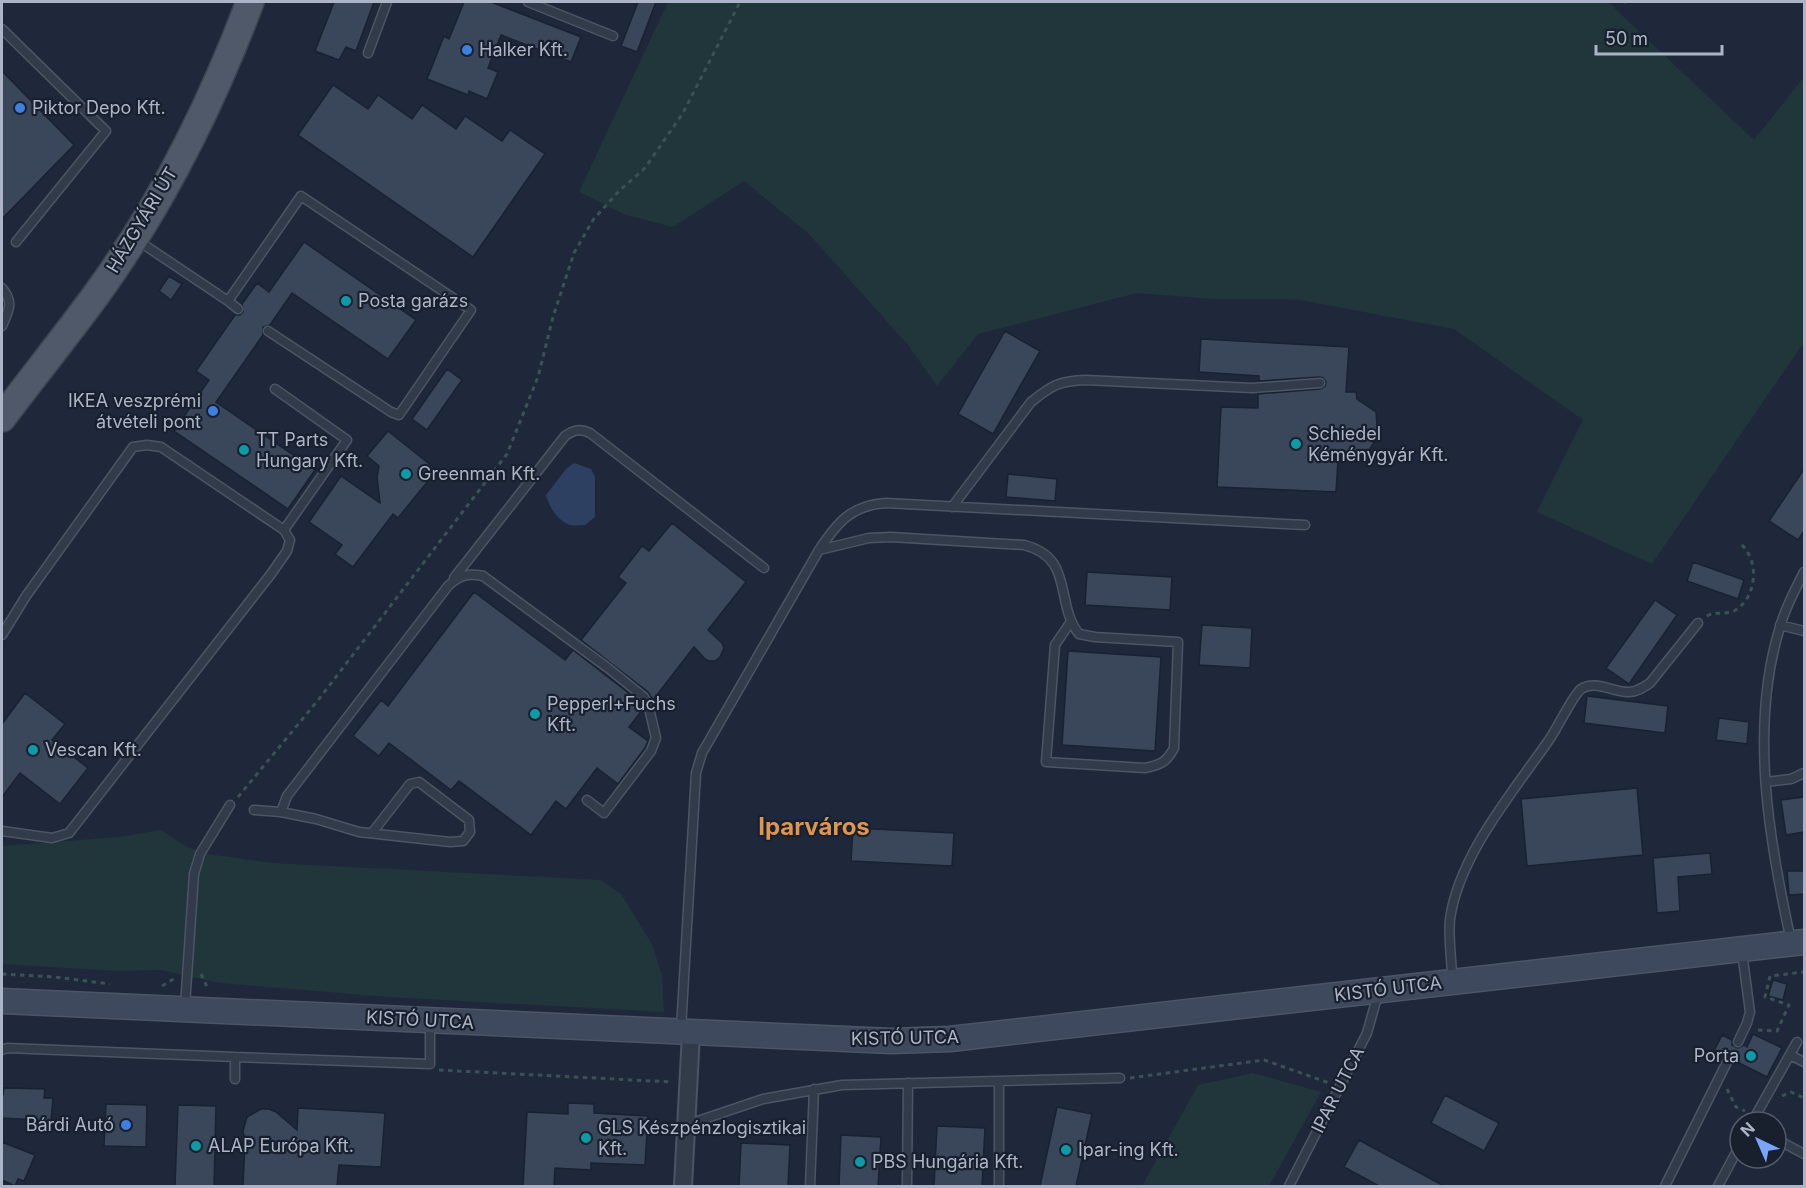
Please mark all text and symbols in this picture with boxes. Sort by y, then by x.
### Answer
scale bar [1596,18,1722,56]
text: 50 m [1605,28,1648,49]
place label: Halker Kft. [479,39,568,60]
marker: Halker Kft. [460,43,474,57]
place label: Piktor Depo Kft. [32,97,166,118]
marker: Piktor Depo Kft. [13,101,27,115]
street label: HÁZGYÁRI ÚT [101,163,181,276]
place label: Posta garázs [358,290,468,311]
marker: Posta garázs [339,294,353,308]
place label: IKEA veszprémi átvételi pont [68,390,201,432]
marker: IKEA veszprémi átvételi pont [206,404,220,418]
place label: Schiedel Kéménygyár Kft. [1308,423,1449,465]
place label: TT Parts Hungary Kft. [256,429,363,471]
marker: Schiedel Kéménygyár Kft. [1289,437,1303,451]
marker: TT Parts Hungary Kft. [237,443,251,457]
place label: Greenman Kft. [418,463,540,484]
marker: Greenman Kft. [399,467,413,481]
place label: Pepperl+Fuchs Kft. [547,693,676,735]
marker: Pepperl+Fuchs Kft. [528,707,542,721]
place label: Vescan Kft. [45,739,142,760]
marker: Vescan Kft. [26,743,40,757]
district label: Iparváros [758,812,870,841]
street label: KISTÓ UTCA [1333,971,1443,1006]
street label: KISTÓ UTCA [366,1005,475,1033]
street label: KISTÓ UTCA [851,1025,959,1049]
street label: IPAR UTCA [1307,1043,1368,1136]
place label: Porta [1694,1045,1739,1066]
marker: Porta [1744,1049,1758,1063]
north arrow [1728,1110,1788,1170]
place label: Bárdi Autó [26,1114,114,1135]
place label: GLS Készpénzlogisztikai Kft. [598,1117,806,1159]
marker: Bárdi Autó [119,1118,133,1132]
text: N [1736,1118,1759,1141]
marker: GLS Készpénzlogisztikai Kft. [579,1131,593,1145]
place label: ALAP Európa Kft. [208,1135,354,1156]
marker: ALAP Európa Kft. [189,1139,203,1153]
place label: Ipar-ing Kft. [1078,1139,1179,1160]
marker: Ipar-ing Kft. [1059,1143,1073,1157]
place label: PBS Hungária Kft. [872,1151,1024,1172]
marker: PBS Hungária Kft. [853,1155,867,1169]

